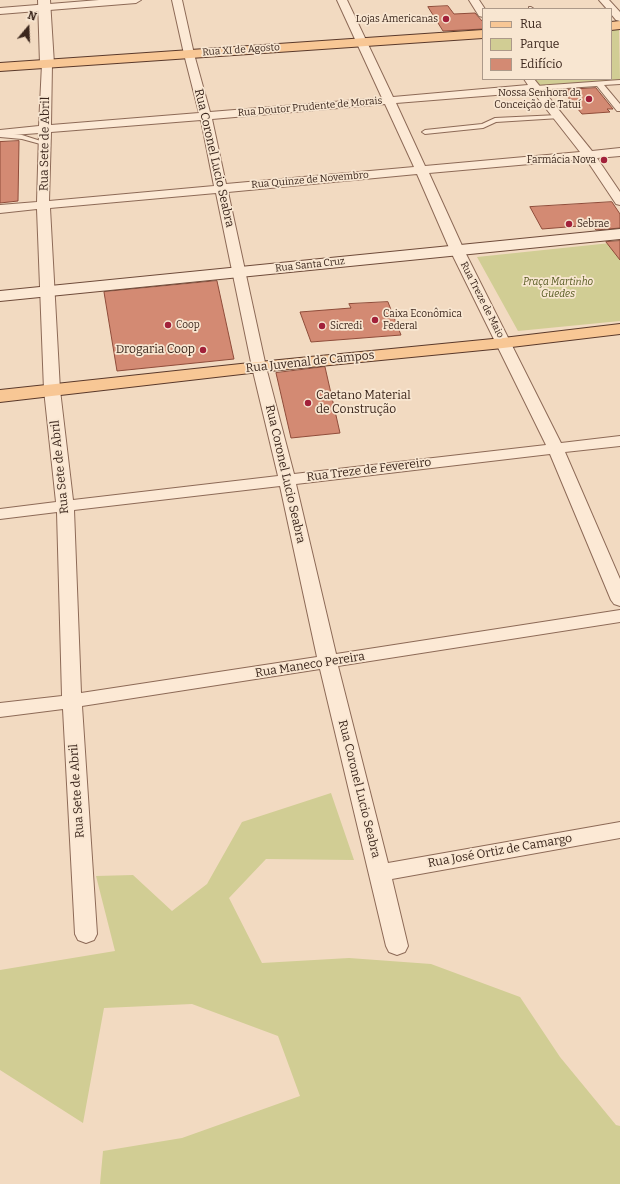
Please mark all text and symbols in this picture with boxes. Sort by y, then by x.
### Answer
north arrow [8,8,48,48]
legend [482,8,612,80]
text: N [26,9,38,24]
place label: Lojas Americanas [356,13,438,25]
marker: Lojas Americanas [441,14,451,24]
text: Rua [520,17,542,31]
text: Parque [520,37,559,51]
street label: Rua XI de Agosto [202,41,280,59]
text: Edifício [520,57,562,71]
street label: Rua Coronel Lucio Seabra [191,87,237,229]
place label: Nossa Senhora da Conceição de Tatuí [494,87,581,110]
marker: Nossa Senhora da Conceição de Tatuí [584,94,594,104]
street label: Rua Doutor Prudente de Morais [237,95,383,119]
street label: Rua Sete de Abril [37,97,53,191]
place label: Farmácia Nova [527,154,596,166]
marker: Farmácia Nova [599,155,609,165]
street label: Rua Quinze de Novembro [251,169,369,191]
place label: Sebrae [577,218,609,230]
marker: Sebrae [564,219,574,229]
street label: Rua Santa Cruz [275,255,345,275]
street label: Rua Treze de Maio [458,260,506,340]
park label: Praça Martinho Guedes [523,276,593,300]
place label: Caixa Econômica Federal [383,308,462,332]
marker: Caixa Econômica Federal [370,315,380,325]
place label: Coop [176,319,200,331]
marker: Coop [163,320,173,330]
place label: Sicredi [330,320,362,332]
marker: Sicredi [317,321,327,331]
place label: Drogaria Coop [116,343,195,357]
marker: Drogaria Coop [198,345,208,355]
street label: Rua Juvenal de Campos [245,348,375,376]
place label: Caetano Material de Construção [316,389,411,417]
marker: Caetano Material de Construção [303,398,313,408]
street label: Rua Coronel Lucio Seabra [262,403,308,545]
street label: Rua Sete de Abril [48,419,72,515]
street label: Rua Treze de Fevereiro [306,455,432,485]
street label: Rua Maneco Pereira [254,649,366,681]
street label: Rua Coronel Lucio Seabra [335,719,383,859]
street label: Rua Sete de Abril [67,743,87,839]
street label: Rua José Ortiz de Camargo [427,831,573,871]

